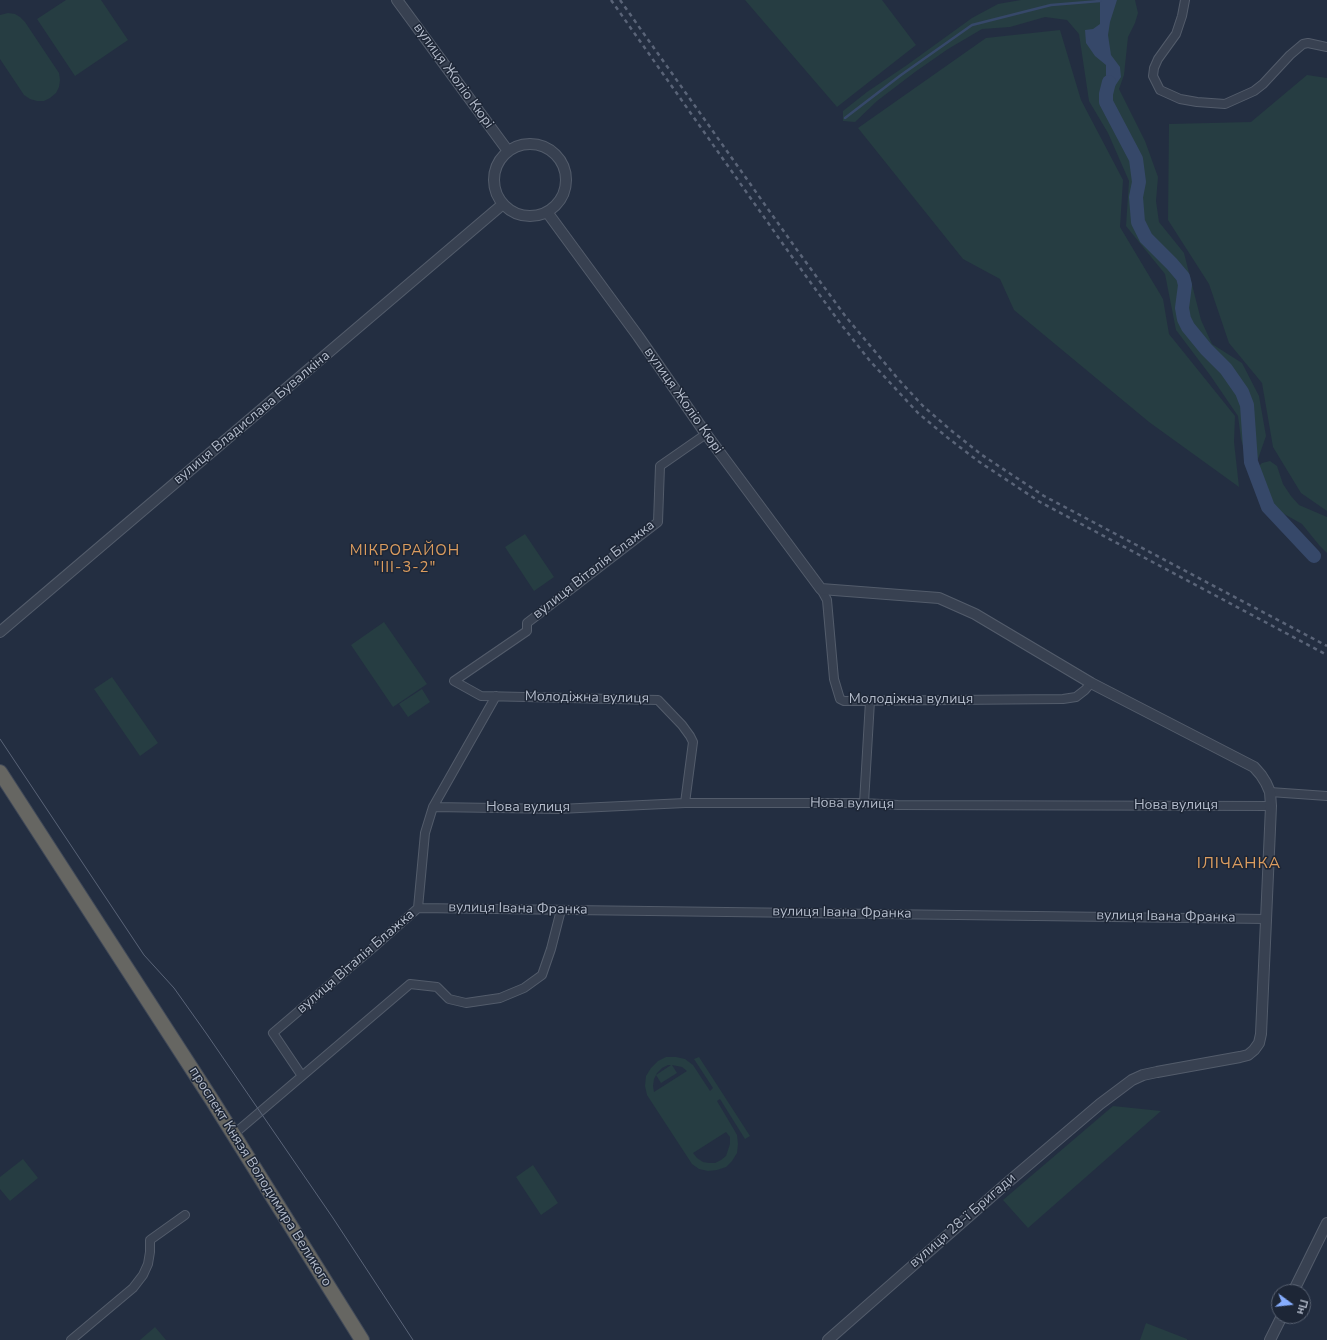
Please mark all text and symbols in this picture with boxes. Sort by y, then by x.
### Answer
street label: вулиця Жоліо Кюрі [409,20,497,132]
street label: вулиця Жоліо Кюрі [640,345,726,457]
street label: вулиця Владислава Бувалкіна [170,348,334,488]
street label: вулиця Віталія Блажка [530,517,658,623]
district label: МІКРОРАЙОН "ІІІ-3-2" [350,542,460,577]
street label: Молодіжна вулиця [525,689,649,707]
street label: Молодіжна вулиця [849,692,973,708]
street label: Нова вулиця [810,795,894,813]
street label: Нова вулиця [1134,798,1218,814]
street label: Нова вулиця [486,800,570,816]
district label: ІЛІЧАНКА [1197,854,1281,874]
street label: вулиця Івана Франка [448,899,588,919]
street label: вулиця Івана Франка [772,903,912,923]
street label: вулиця Віталія Блажка [294,906,418,1018]
street label: вулиця Івана Франка [1096,907,1236,927]
street label: проспект Князя Володимира Великого [185,1064,335,1290]
street label: вулиця 28-ї Бригади [906,1170,1020,1272]
north arrow [1271,1284,1311,1324]
text: Пн [1293,1298,1311,1316]

